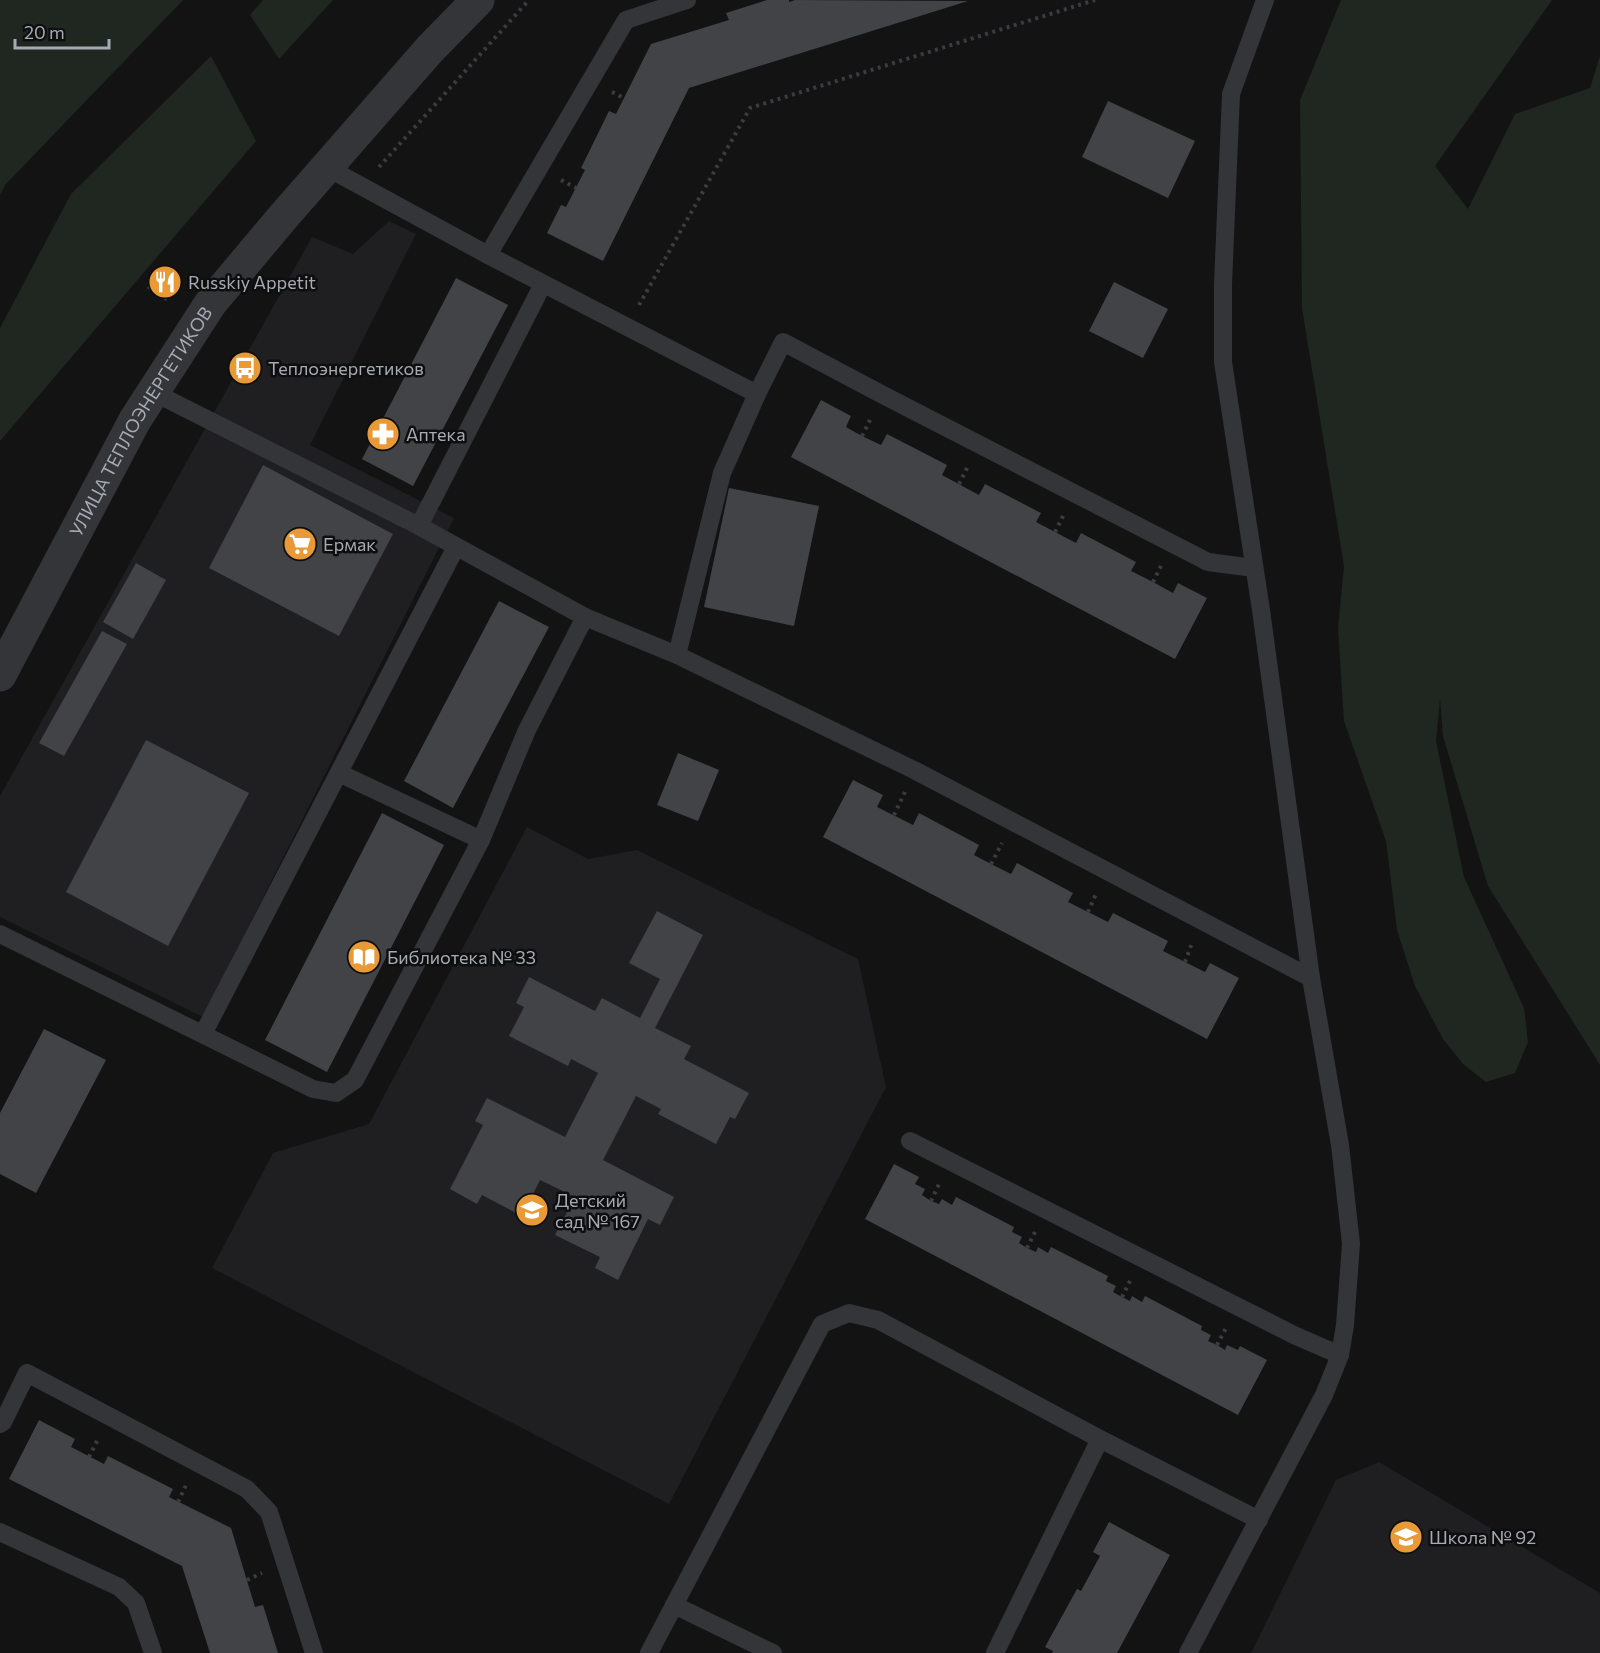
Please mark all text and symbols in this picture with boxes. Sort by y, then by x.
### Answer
scale bar [15,12,110,50]
text: 20 m [24,21,65,43]
restaurant icon: Russkiy Appetit [147,264,183,300]
place label: Russkiy Appetit [188,271,316,293]
street label: УЛИЦА ТЕПЛОЭНЕРГЕТИКОВ [64,302,216,540]
bus stop icon: Теплоэнергетиков [227,350,263,386]
place label: Теплоэнергетиков [268,357,424,379]
pharmacy icon: Аптека [365,416,401,452]
place label: Аптека [406,423,465,445]
supermarket icon: Ермак [282,526,318,562]
place label: Ермак [323,533,376,555]
library icon: Библиотека № 33 [346,939,382,975]
place label: Библиотека № 33 [387,946,536,968]
place label: Детский сад № 167 [555,1189,640,1232]
school or university icon: Детский сад № 167 [514,1192,550,1228]
school or university icon: Школа № 92 [1388,1519,1424,1555]
place label: Школа № 92 [1429,1526,1536,1548]

